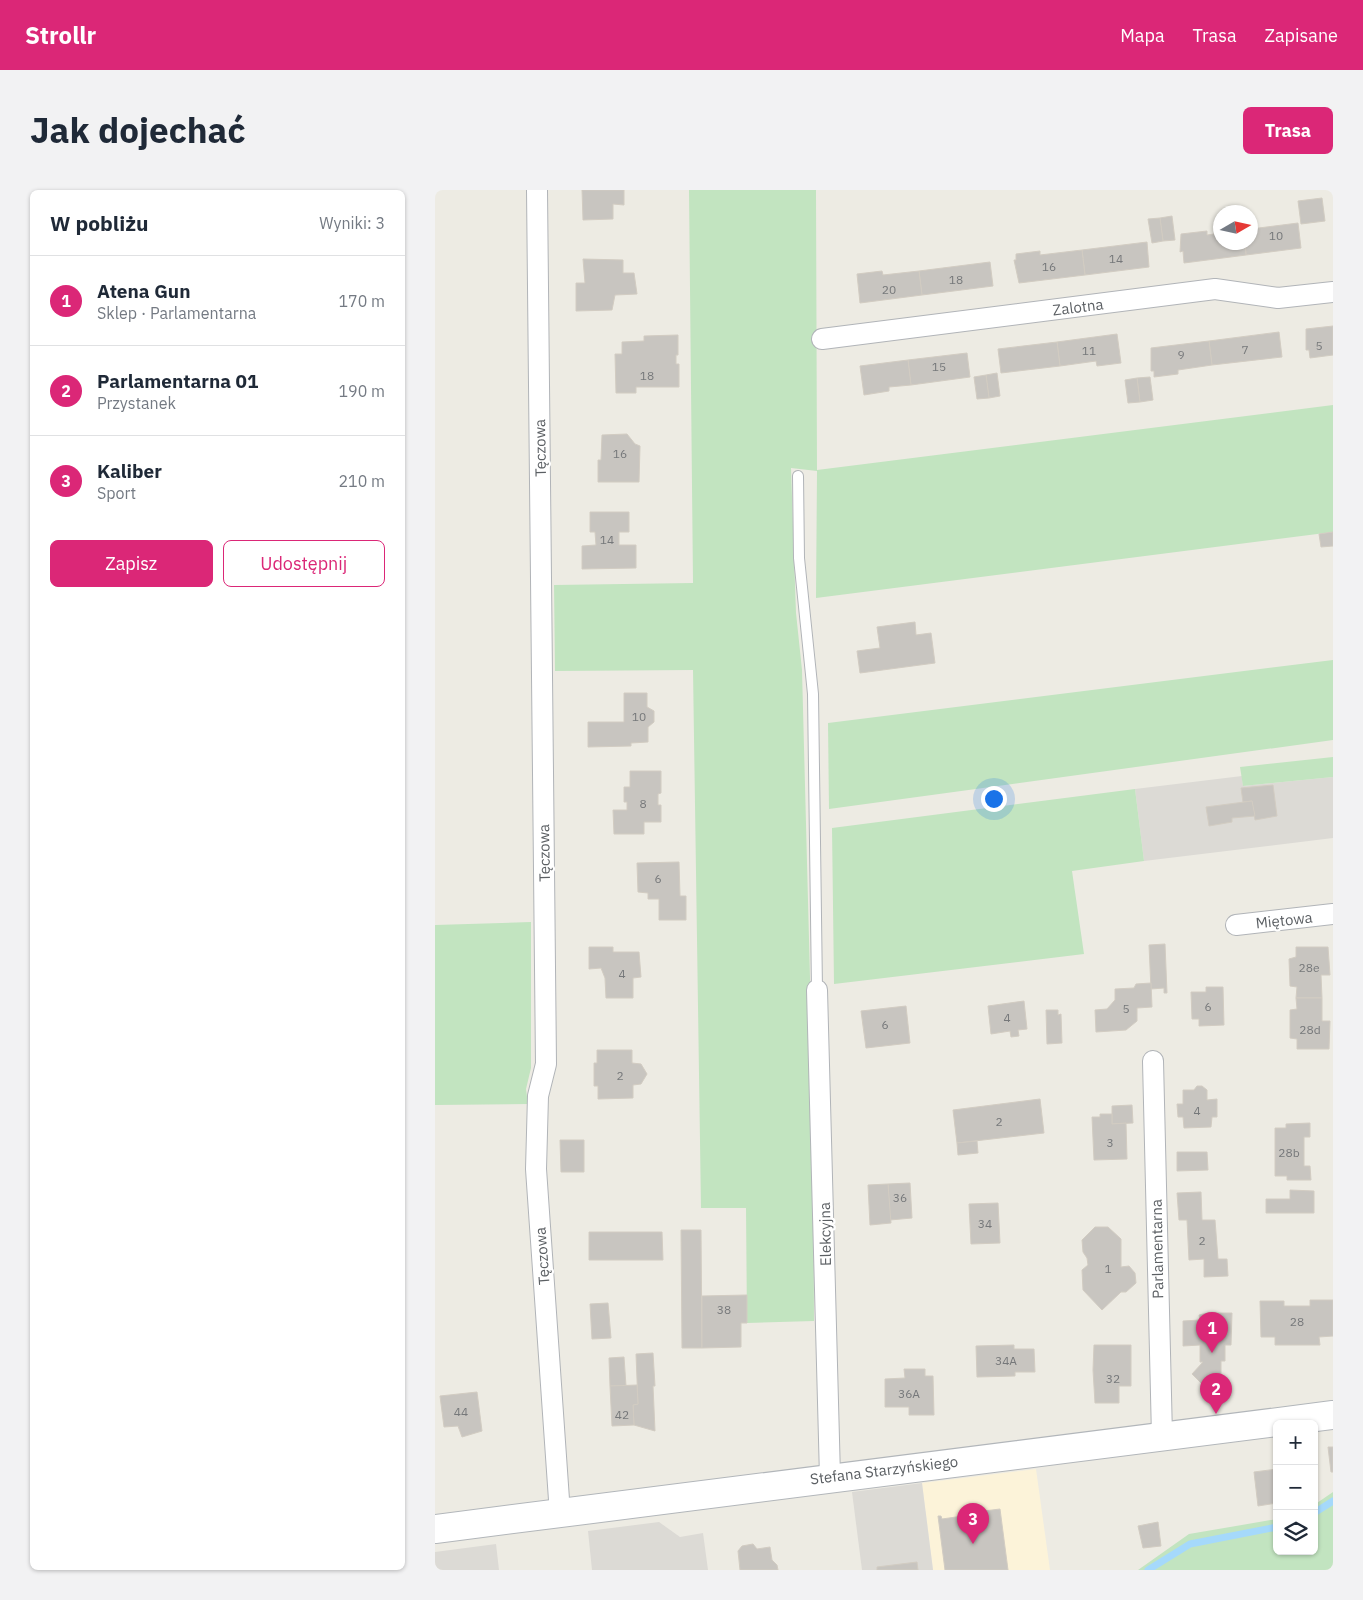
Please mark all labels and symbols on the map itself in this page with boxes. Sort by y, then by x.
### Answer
north arrow [1213,205,1258,250]
house number: 10 [1269,228,1283,243]
house number: 14 [1109,251,1123,266]
house number: 16 [1042,259,1056,274]
house number: 18 [949,272,963,287]
house number: 20 [882,282,896,297]
street label: Zalotna [1052,294,1104,320]
house number: 5 [1315,338,1323,353]
house number: 7 [1241,342,1249,357]
house number: 11 [1082,343,1096,358]
house number: 9 [1177,347,1185,362]
house number: 15 [932,359,946,374]
house number: 18 [640,368,654,383]
street label: Tęczowa [530,419,550,477]
house number: 16 [613,446,627,461]
house number: 14 [600,532,614,547]
house number: 10 [632,709,646,724]
your location [981,786,1007,812]
house number: 8 [639,796,647,811]
street label: Tęczowa [534,824,554,882]
house number: 6 [654,871,662,886]
street label: Miętowa [1255,908,1313,932]
house number: 28e [1299,960,1320,975]
house number: 4 [618,966,626,981]
house number: 6 [1204,999,1212,1014]
house number: 5 [1122,1001,1130,1016]
house number: 4 [1003,1010,1011,1025]
house number: 6 [881,1017,889,1032]
house number: 28d [1299,1022,1321,1037]
house number: 2 [616,1068,624,1083]
house number: 4 [1193,1103,1201,1118]
house number: 2 [995,1114,1003,1129]
house number: 3 [1106,1135,1114,1150]
house number: 28b [1278,1145,1300,1160]
house number: 36 [893,1190,907,1205]
street label: Parlamentarna [1147,1199,1167,1299]
street label: Elekcyjna [815,1202,835,1266]
house number: 34 [978,1216,992,1231]
street label: Tęczowa [531,1226,553,1286]
house number: 2 [1198,1233,1206,1248]
house number: 1 [1104,1261,1112,1276]
house number: 38 [717,1302,731,1317]
pin: 1 [1196,1312,1228,1353]
house number: 28 [1290,1314,1304,1329]
house number: 34A [995,1353,1017,1368]
house number: 32 [1106,1371,1120,1386]
pin: 2 [1200,1373,1232,1414]
house number: 36A [898,1386,920,1401]
house number: 44 [454,1404,468,1419]
house number: 42 [615,1407,629,1422]
street label: Stefana Starzyńskiego [809,1451,959,1489]
pin: 3 [957,1503,989,1544]

